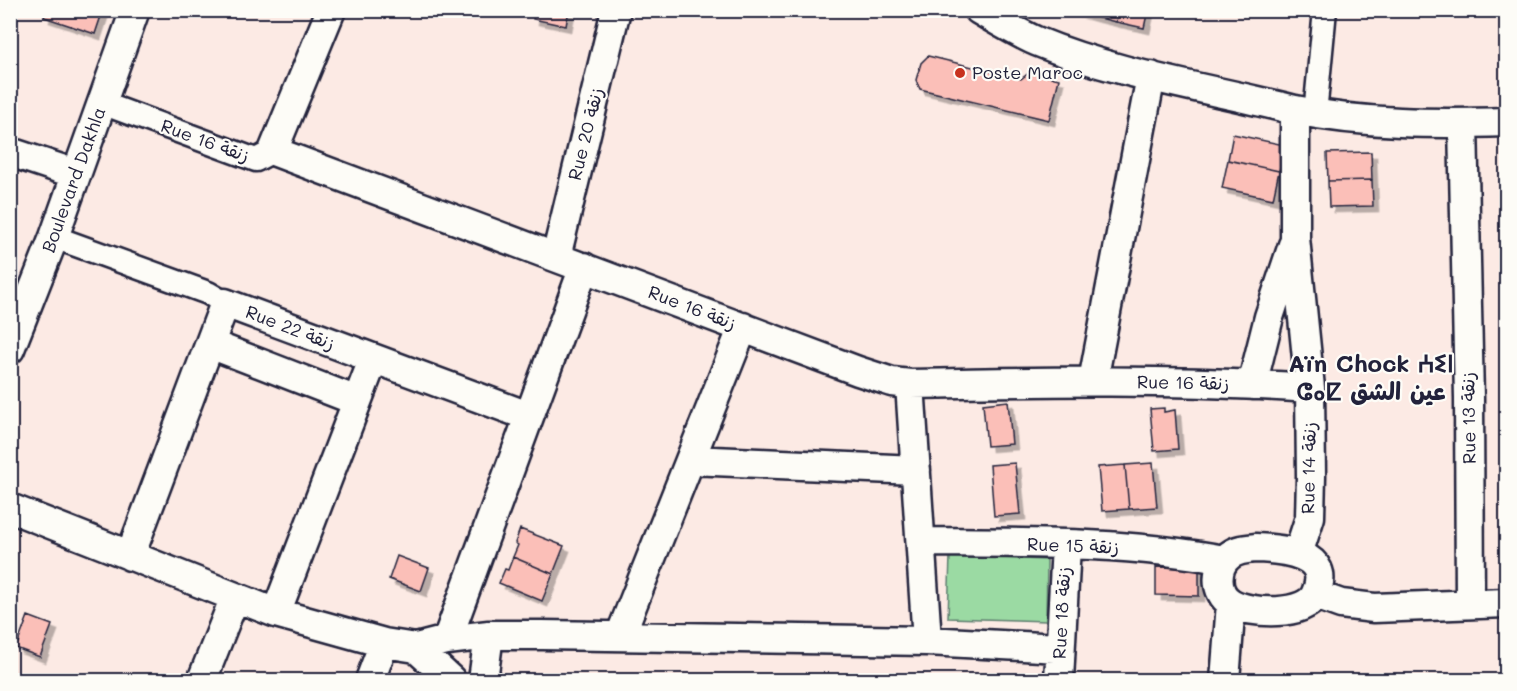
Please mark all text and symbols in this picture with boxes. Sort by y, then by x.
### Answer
place label: Poste Maroc [972,60,1083,84]
marker: Poste Maroc [953,66,967,80]
street label: Rue 20 زنقة [562,85,608,183]
street label: Boulevard Dakhla [36,104,111,256]
street label: Rue 16 زنقة [158,113,253,167]
street label: Rue 16 زنقة [645,279,740,335]
street label: Rue 22 زنقة [242,299,338,355]
district label: Aïn Chock ⵄⵉⵏ ⵛⴰⵇ عين الشق [1288,347,1454,406]
street label: Rue 16 زنقة [1137,369,1229,395]
street label: Rue 13 زنقة [1455,372,1481,464]
street label: Rue 14 زنقة [1295,422,1321,514]
street label: Rue 15 زنقة [1027,531,1119,559]
street label: Rue 18 زنقة [1047,566,1075,660]

